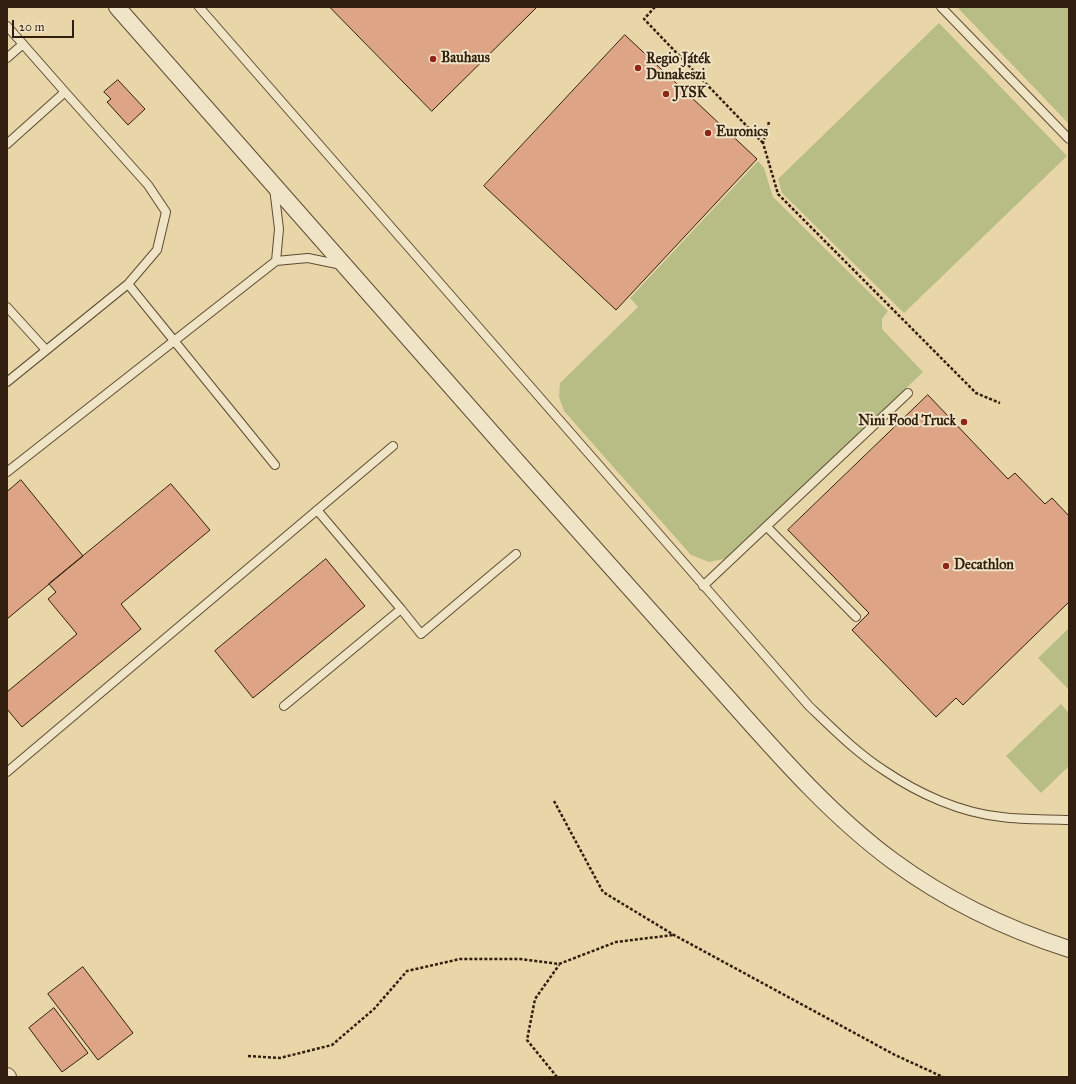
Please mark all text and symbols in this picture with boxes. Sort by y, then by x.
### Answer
scale bar [14,12,76,38]
text: 20 m [19,20,45,34]
place label: Bauhaus [441,51,490,67]
place label: Regio Játék Dunakeszi [646,52,711,84]
marker: Bauhaus [428,54,438,64]
marker: Regio Játék Dunakeszi [633,63,643,73]
place label: JYSK [674,86,707,102]
marker: JYSK [661,89,671,99]
place label: Euronics [716,125,768,141]
marker: Euronics [703,128,713,138]
place label: Nini Food Truck [858,414,956,430]
marker: Nini Food Truck [959,417,969,427]
place label: Decathlon [954,558,1014,574]
marker: Decathlon [941,561,951,571]

